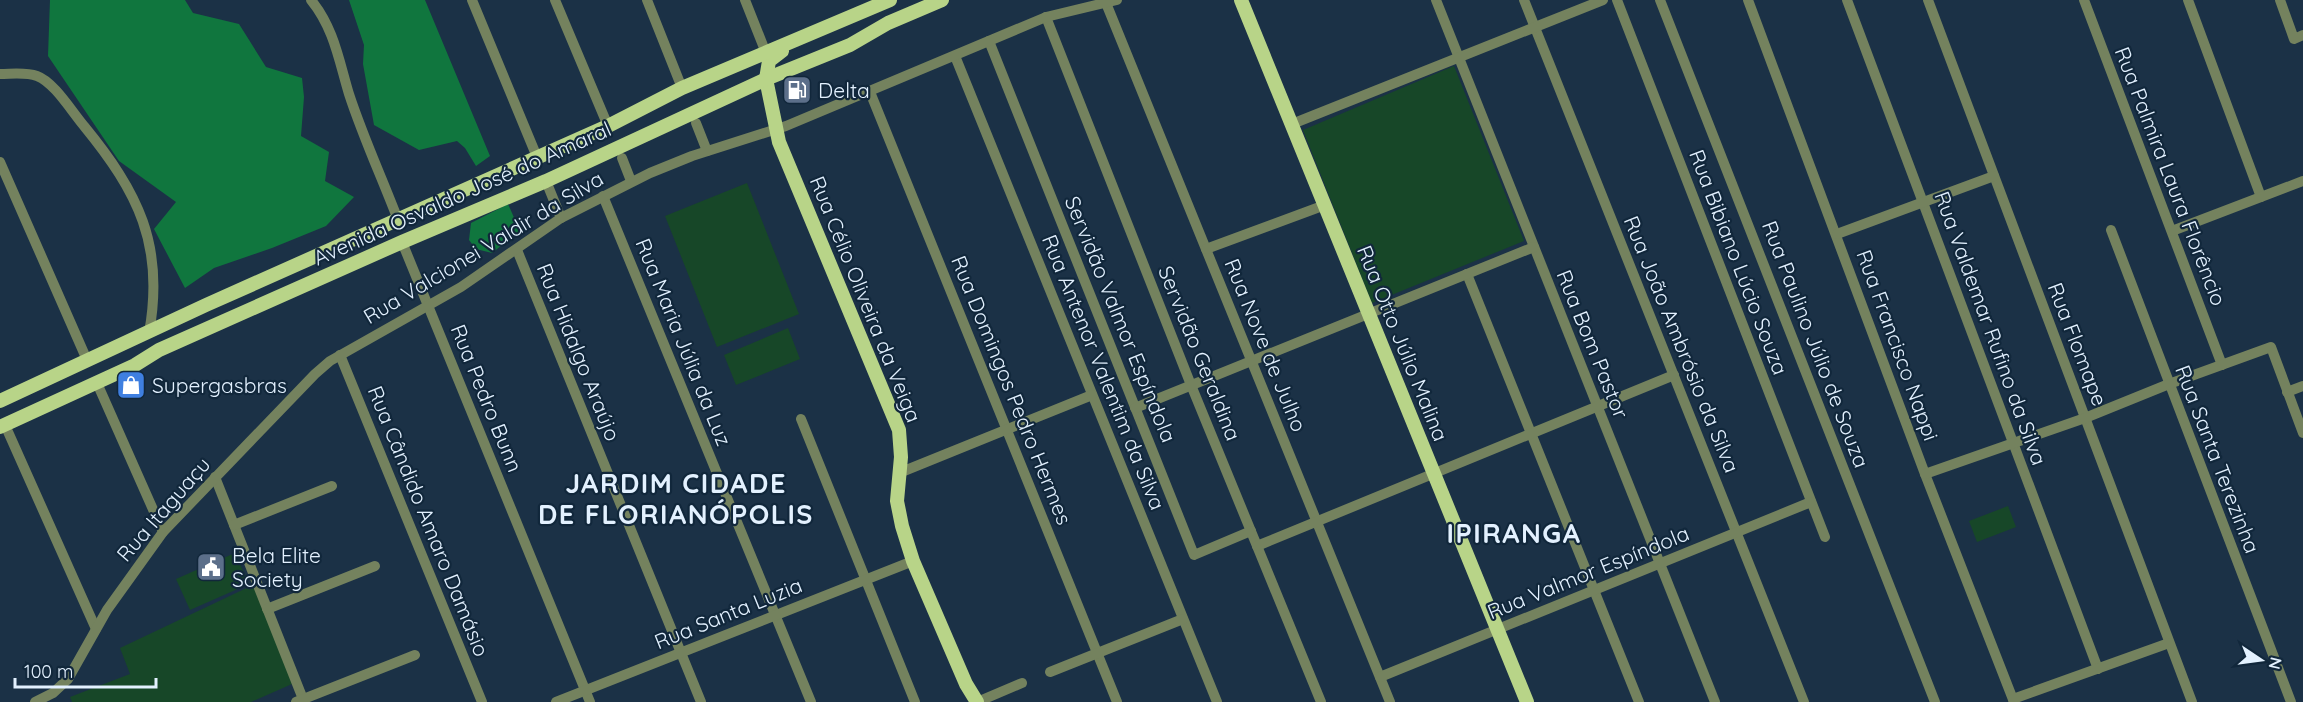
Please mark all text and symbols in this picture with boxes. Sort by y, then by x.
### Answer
street label: Rua Palmira Laura Florêncio [2110,43,2232,309]
fuel station icon: Delta [781,74,813,106]
place label: Delta [818,77,870,103]
street label: Avenida Osvaldo José do Amaral [309,115,615,271]
street label: Rua Bibiano Lúcio Souza [1684,146,1794,378]
street label: Rua Valcionei Valdir da Silva [358,165,608,329]
street label: Rua Célio Oliveira da Veiga [805,172,927,426]
street label: Rua Valdemar Rufino da Silva [1929,187,2053,469]
street label: Servidão Valmor Espíndola [1060,192,1182,446]
street label: Rua João Ambrósio da Silva [1618,212,1746,476]
street label: Rua Paulino Júlio de Souza [1757,217,1875,471]
street label: Rua Antenor Valentim da Silva [1037,231,1171,513]
street label: Rua Maria Júlia da Luz [630,234,738,450]
street label: Rua Otto Júlio Malina [1352,241,1454,445]
street label: Rua Francisco Nappi [1851,246,1945,444]
street label: Rua Domingos Pedro Hermes [946,252,1078,528]
street label: Rua Nove de Julho [1219,255,1313,435]
street label: Rua Hidalgo Araújo [531,259,627,445]
street label: Servidão Geraldina [1153,262,1247,444]
street label: Rua Bom Pastor [1551,266,1635,422]
street label: Rua Flomape [2043,279,2113,409]
street label: Rua Pedro Bunn [446,320,528,476]
street label: Rua Santa Terezinha [2170,361,2266,557]
shop icon: Supergasbras [115,369,147,401]
place label: Supergasbras [152,372,287,398]
street label: Rua Cândido Amaro Damásio [363,382,495,660]
street label: Rua Itaguaçu [111,451,215,567]
district label: JARDIM CIDADE DE FLORIANÓPOLIS [538,466,814,531]
district label: IPIRANGA [1447,516,1581,550]
street label: Rua Valmor Espíndola [1483,520,1693,624]
place label: Bela Elite Society [232,542,321,592]
public building icon: Bela Elite Society [195,551,227,583]
street label: Rua Santa Luzia [650,572,806,654]
north arrow [2231,630,2291,690]
scale bar [15,651,156,689]
text: N [2265,655,2287,671]
text: 100 m [24,660,73,683]

